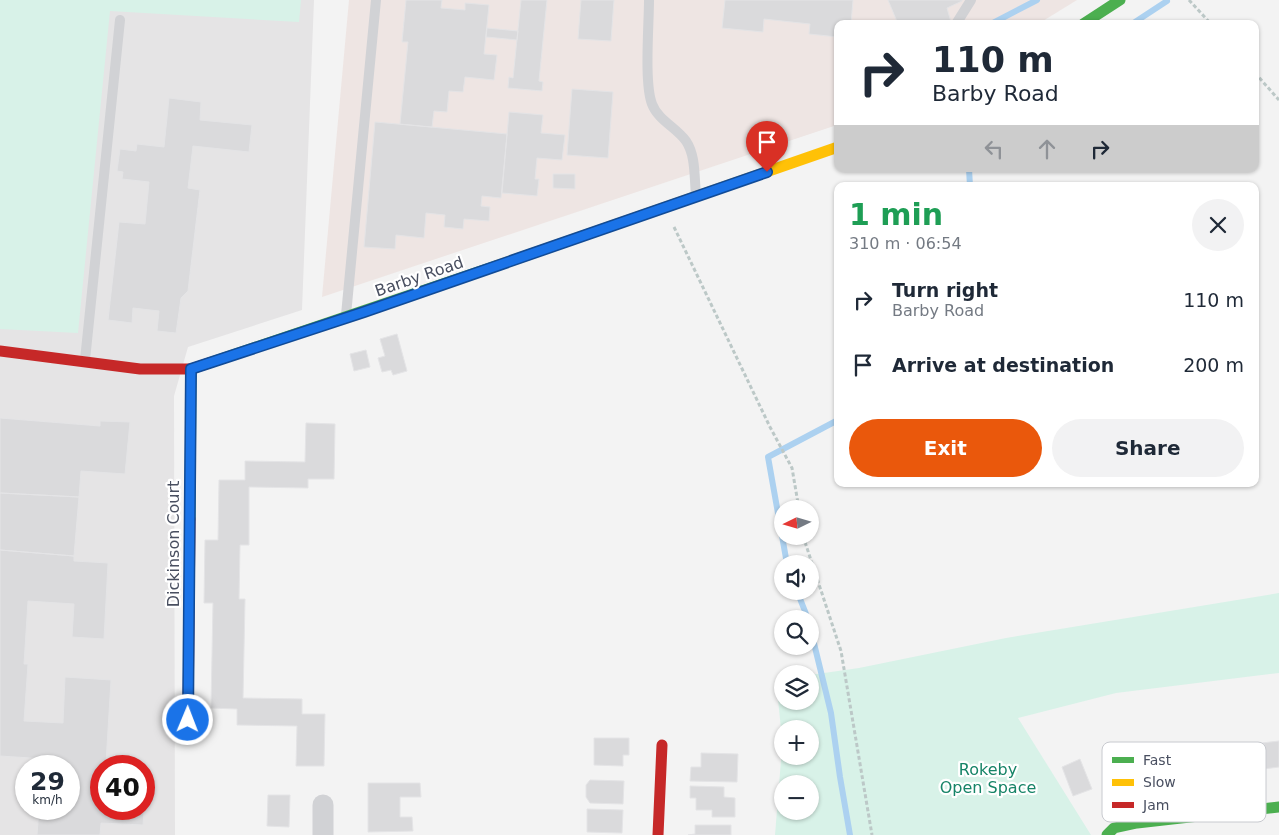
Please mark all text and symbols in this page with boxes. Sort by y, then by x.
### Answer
icon: right [849,40,914,105]
text: 110 m [932,40,1054,80]
text: Barby Road [932,81,1059,106]
pin [746,121,788,172]
icon: arrive [753,128,781,156]
icon: left [980,135,1008,163]
icon: ahead [1033,135,1061,163]
icon: right [1086,135,1114,163]
text: 1 min [849,197,943,232]
button: close [1192,199,1244,251]
text: 310 m · 06:54 [849,234,962,253]
street label: Barby Road [372,252,466,300]
text: Turn right [892,279,998,301]
icon: right [849,286,877,314]
text: 110 m [1183,289,1244,311]
text: Barby Road [892,301,984,320]
icon: arrive [849,351,877,379]
text: Arrive at destination [892,354,1114,376]
text: 200 m [1183,354,1244,376]
button: Exit [849,419,1042,477]
button: Share [1052,419,1244,477]
street label: Dickinson Court [164,481,183,607]
north arrow [774,500,819,545]
map controls [774,500,819,820]
button: sound [774,555,819,600]
button: search [774,610,819,655]
button: layers [774,665,819,710]
position arrow [161,693,213,745]
button: + [774,720,819,765]
legend [1102,742,1266,822]
text: Fast [1143,752,1172,768]
speed limit sign: 40 [90,755,155,820]
park label: Rokeby Open Space [940,760,1036,797]
text: 29 [30,767,65,796]
text: Slow [1143,774,1176,790]
button: − [774,775,819,820]
text: km/h [32,793,63,807]
text: Jam [1142,797,1169,813]

